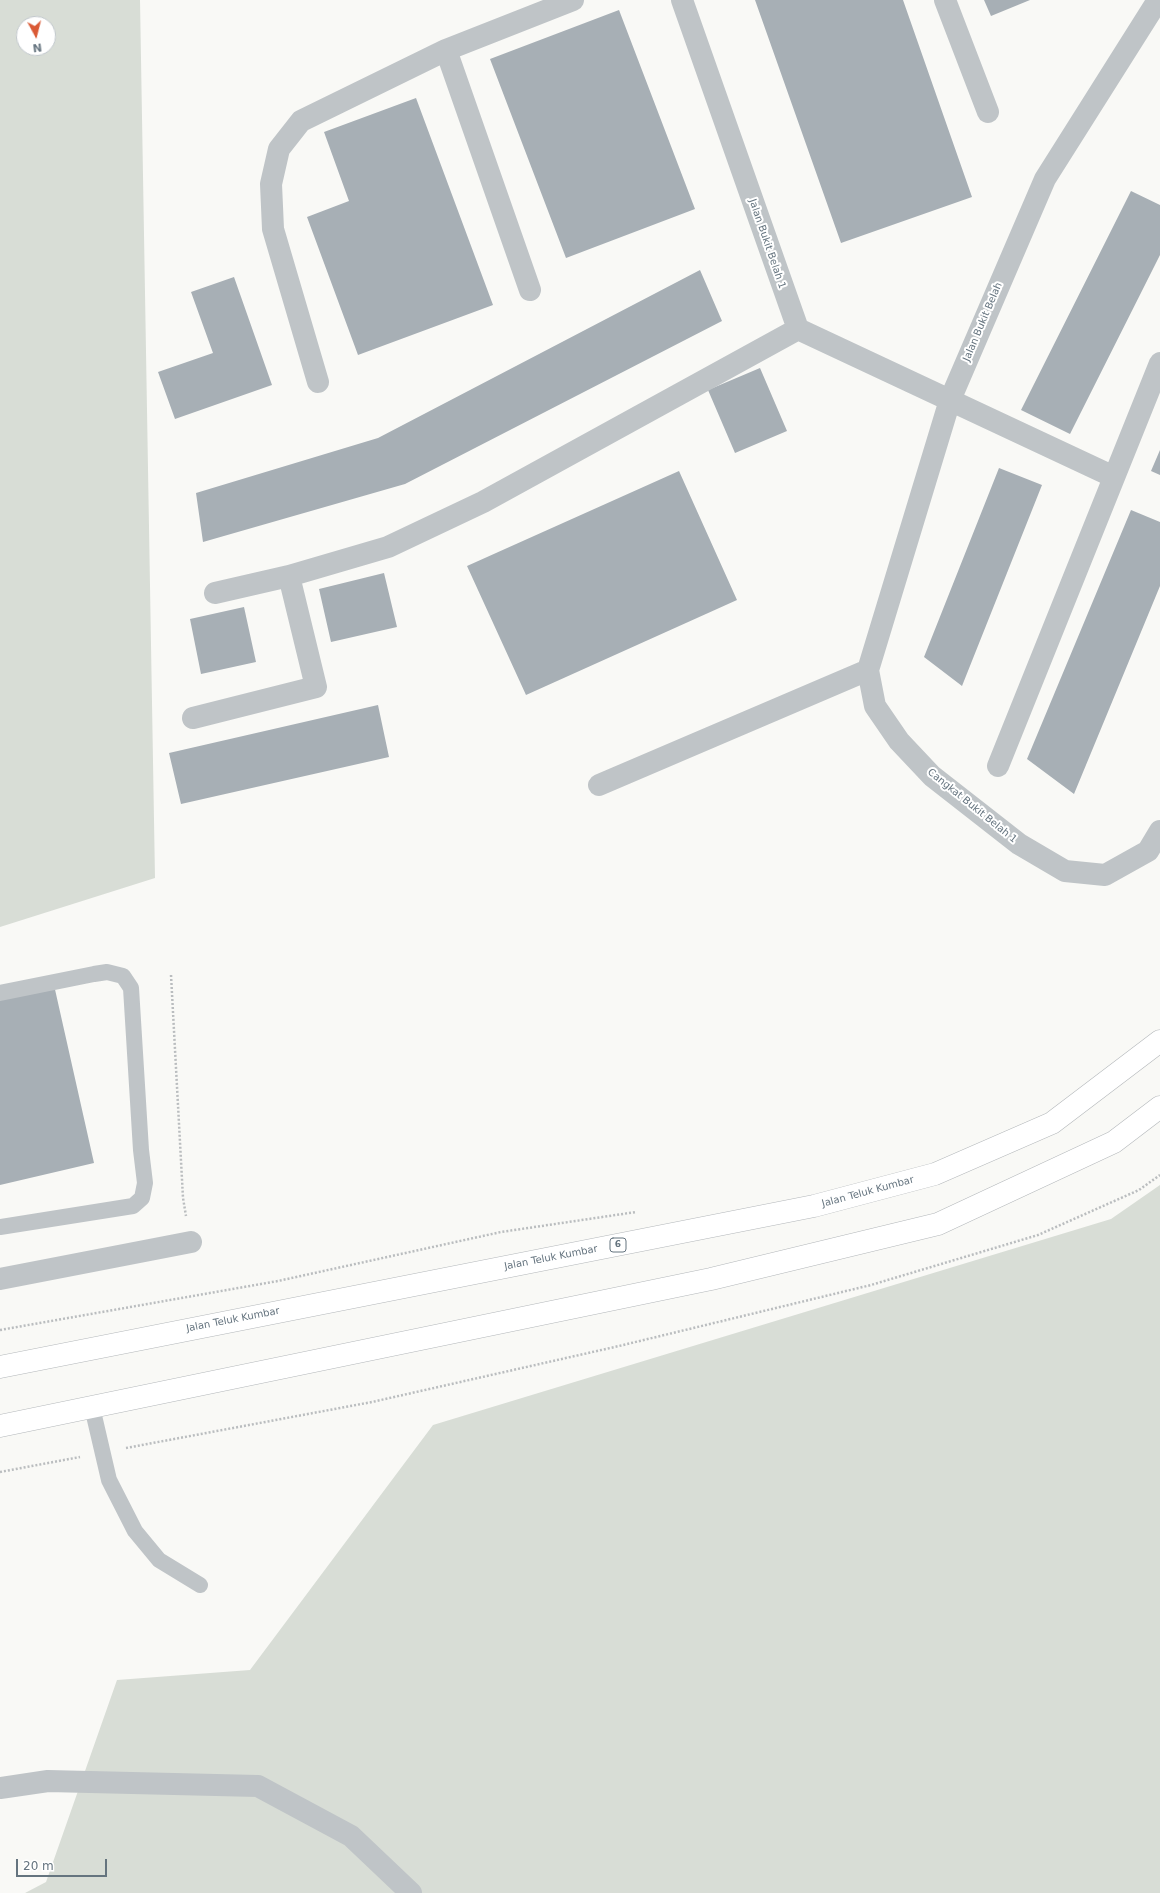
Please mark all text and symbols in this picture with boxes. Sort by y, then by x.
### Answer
north arrow [16,16,56,56]
text: N [32,40,43,54]
street label: Jalan Bukit Belah 1 [746,198,788,290]
street label: Jalan Bukit Belah [961,281,1005,363]
street label: Cangkat Bukit Belah 1 [925,766,1019,846]
street label: Jalan Teluk Kumbar [821,1174,915,1210]
road number: 6 [610,1238,626,1252]
street label: Jalan Teluk Kumbar [503,1243,599,1273]
street label: Jalan Teluk Kumbar [185,1305,281,1335]
scale bar [18,1851,109,1877]
text: 20 m [23,1859,54,1873]

